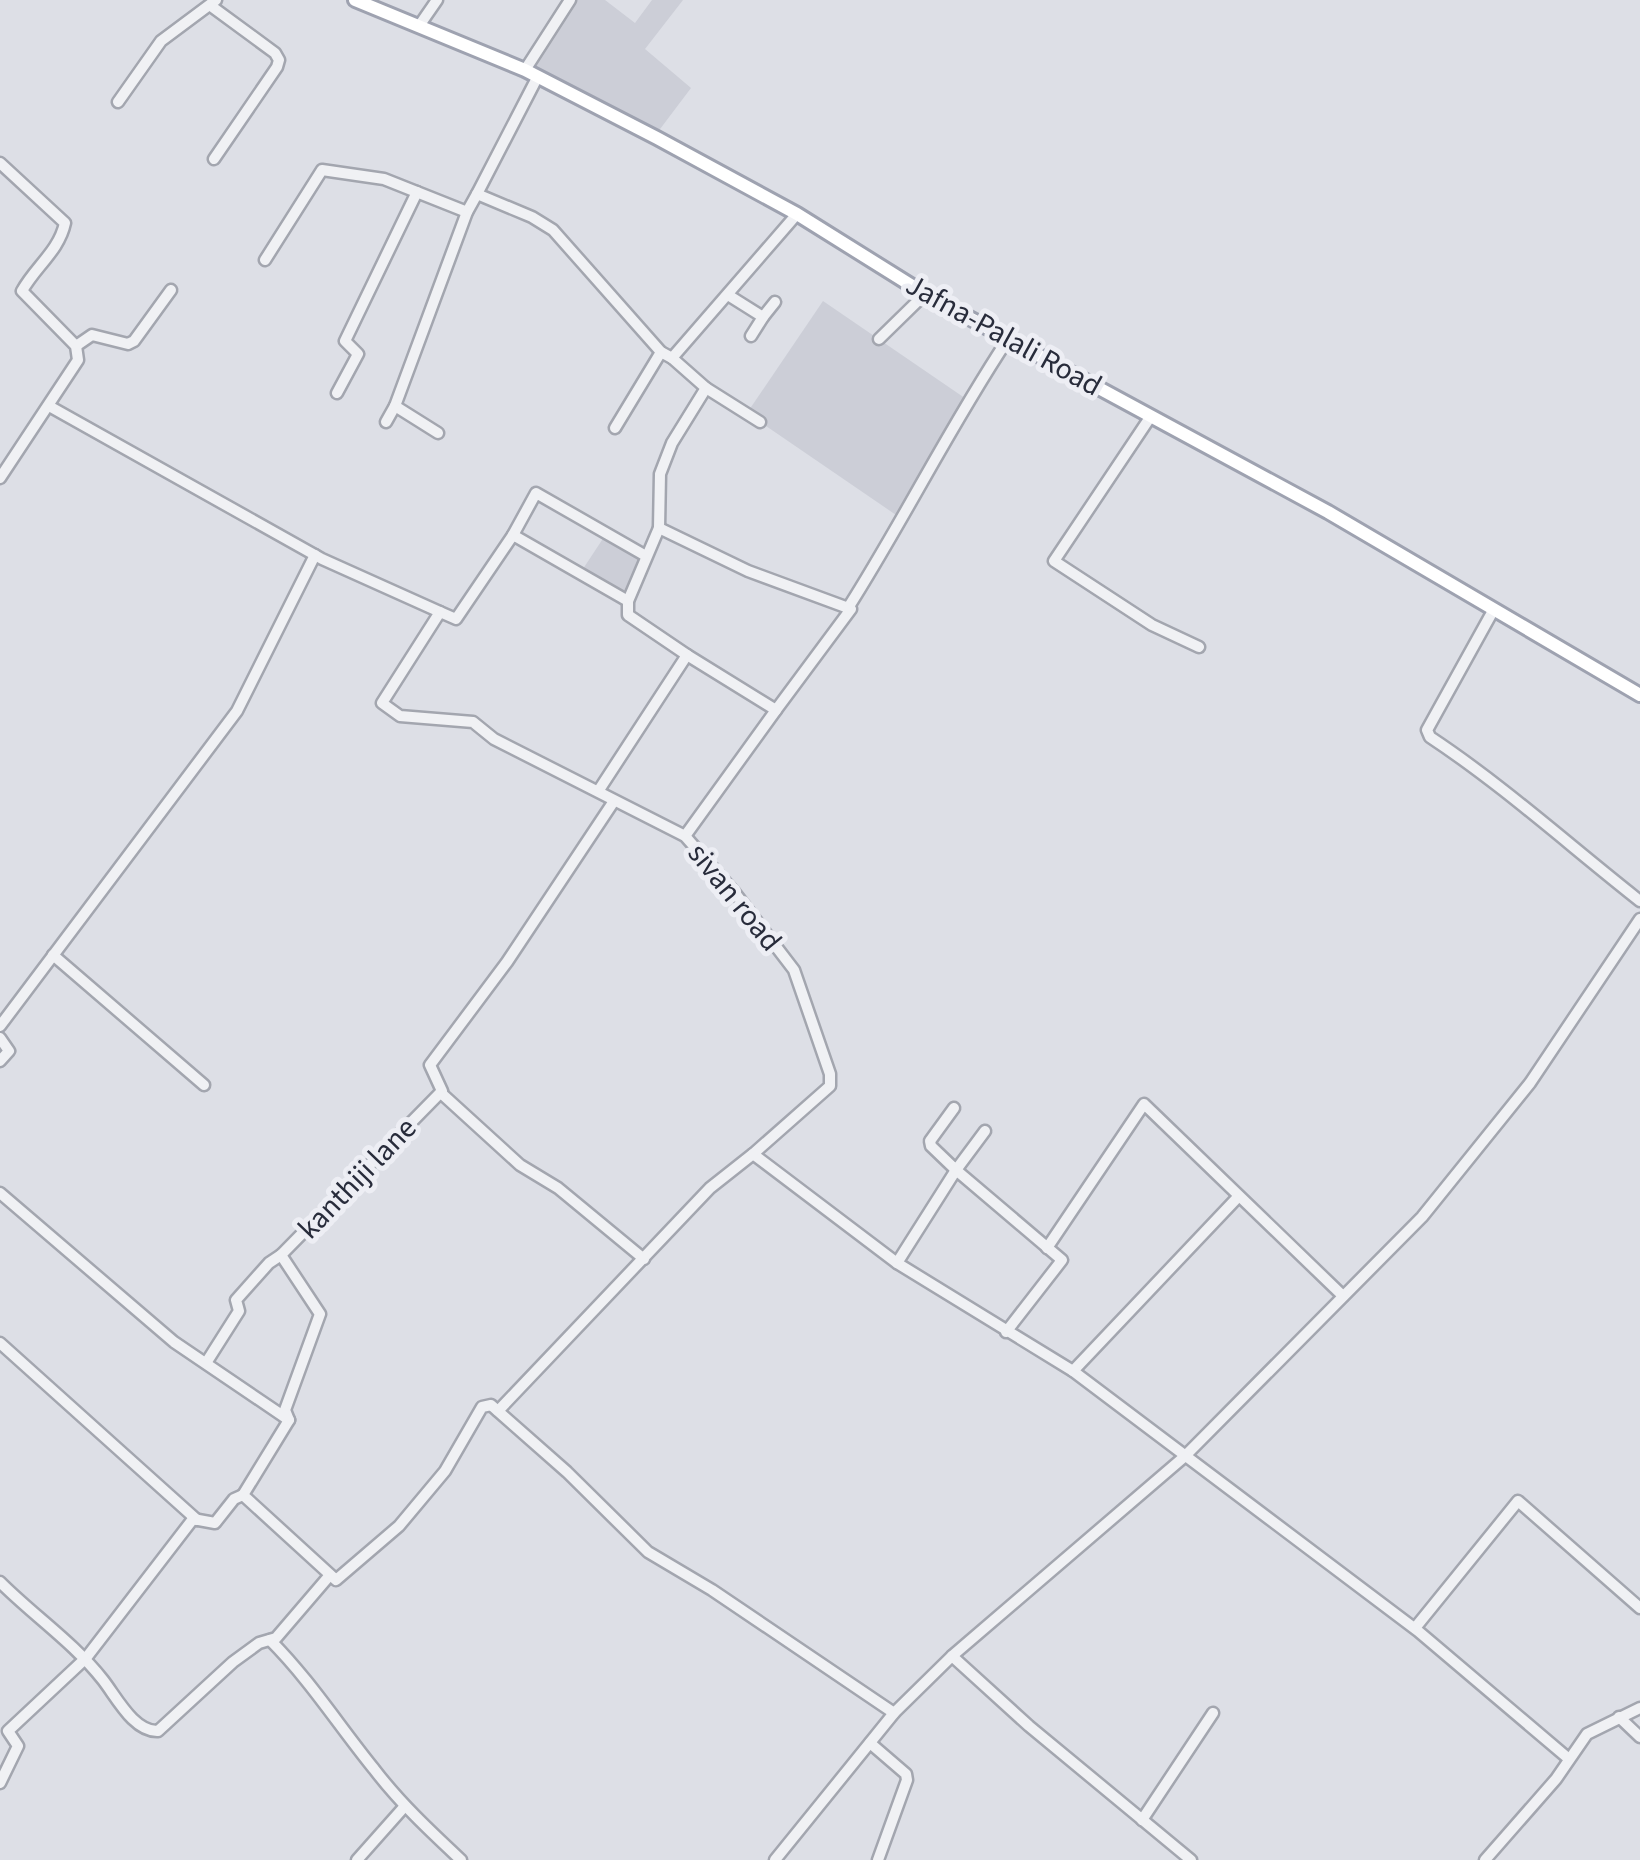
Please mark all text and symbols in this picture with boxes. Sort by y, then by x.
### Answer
street label: Jafna-Palali Road [898,264,1110,407]
street label: sivan road [677,834,792,961]
street label: kanthiji lane [288,1108,427,1249]

